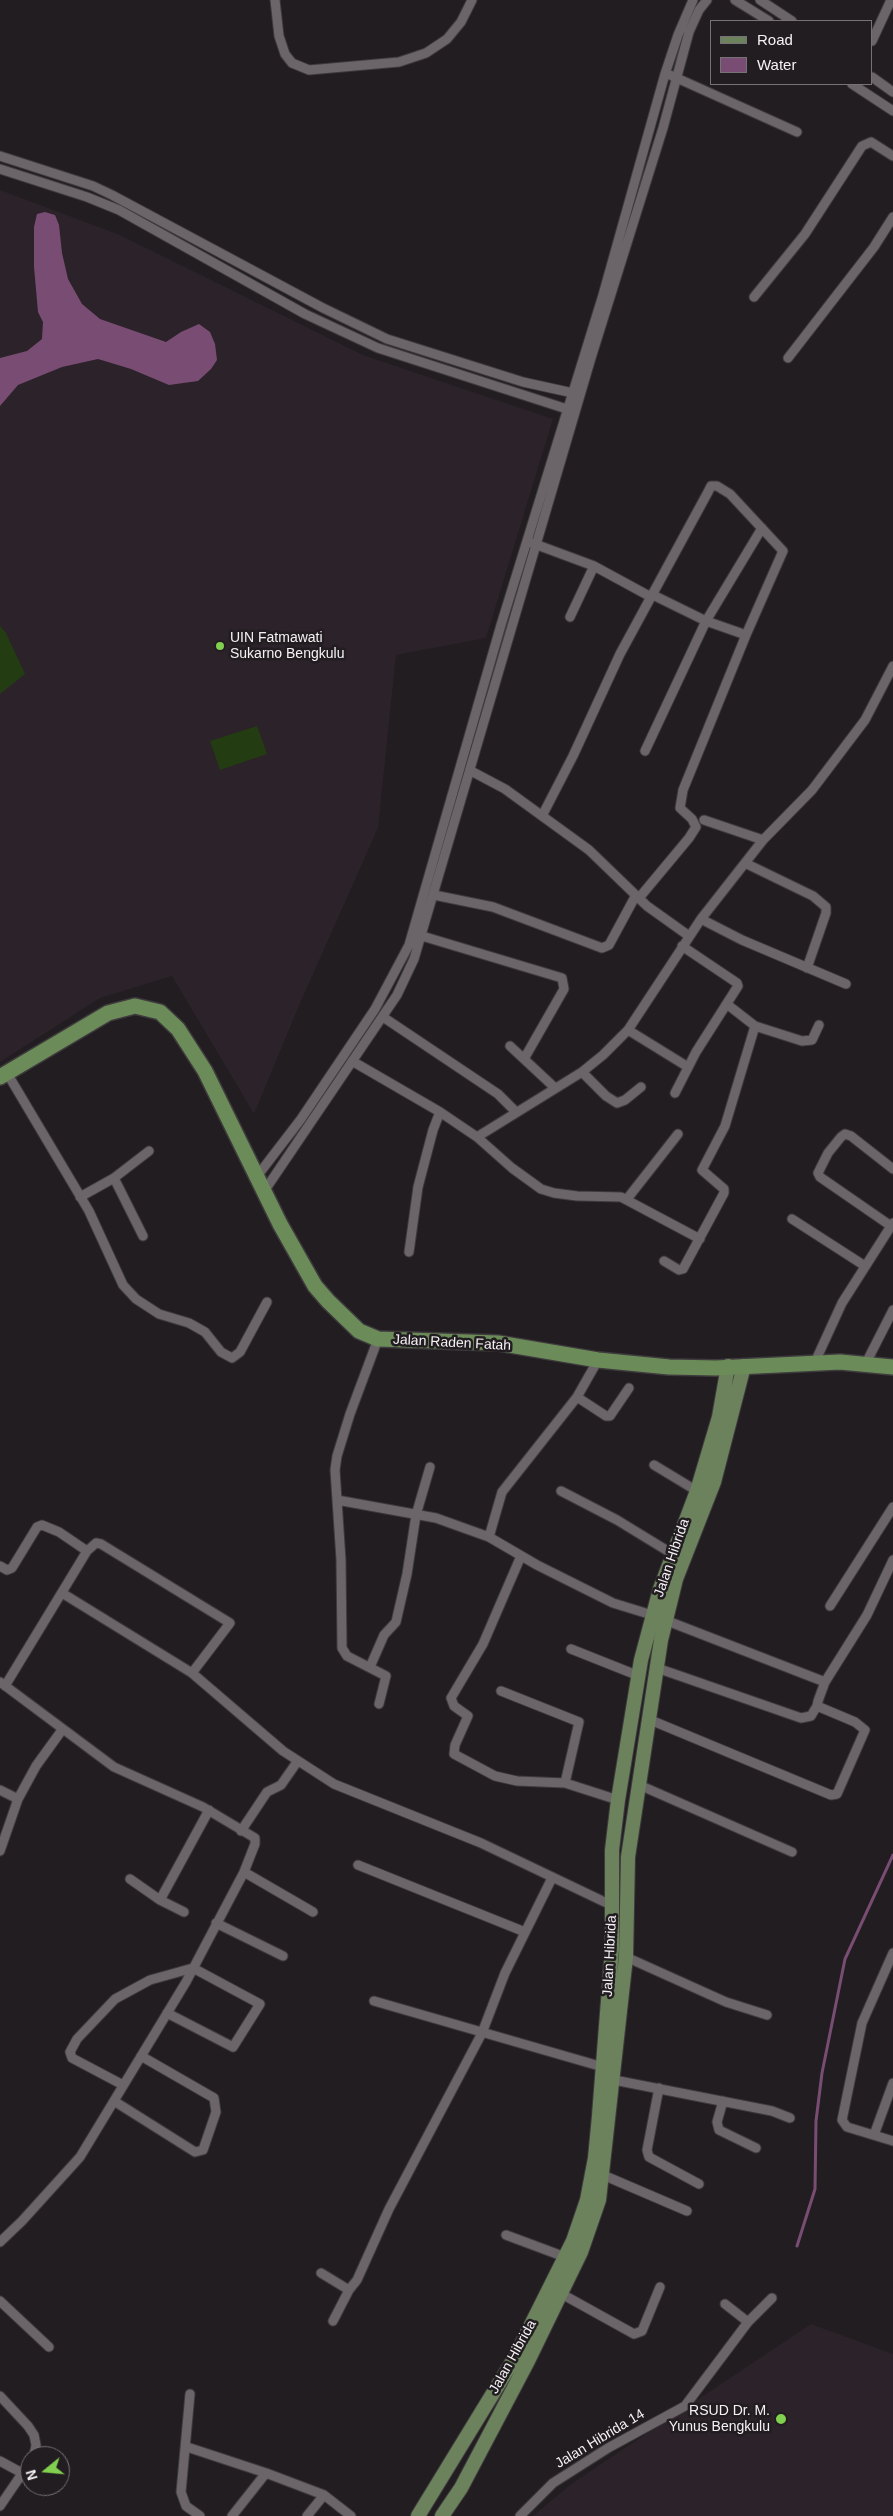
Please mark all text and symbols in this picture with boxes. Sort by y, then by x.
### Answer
legend [710,20,873,85]
text: Road [757,31,793,48]
text: Water [757,56,796,73]
place label: UIN Fatmawati Sukarno Bengkulu [230,630,344,662]
marker: UIN Fatmawati Sukarno Bengkulu [214,640,226,652]
street label: Jalan Raden Fatah [392,1332,512,1354]
street label: Jalan Hibrida [651,1517,693,1599]
street label: Jalan Hibrida [599,1915,621,1997]
street label: Jalan Hibrida [486,2317,540,2397]
place label: RSUD Dr. M. Yunus Bengkulu [669,2403,770,2436]
street label: Jalan Hibrida 14 [552,2406,648,2472]
marker: RSUD Dr. M. Yunus Bengkulu [774,2412,788,2426]
north arrow [20,2446,70,2496]
text: N [22,2468,41,2482]

